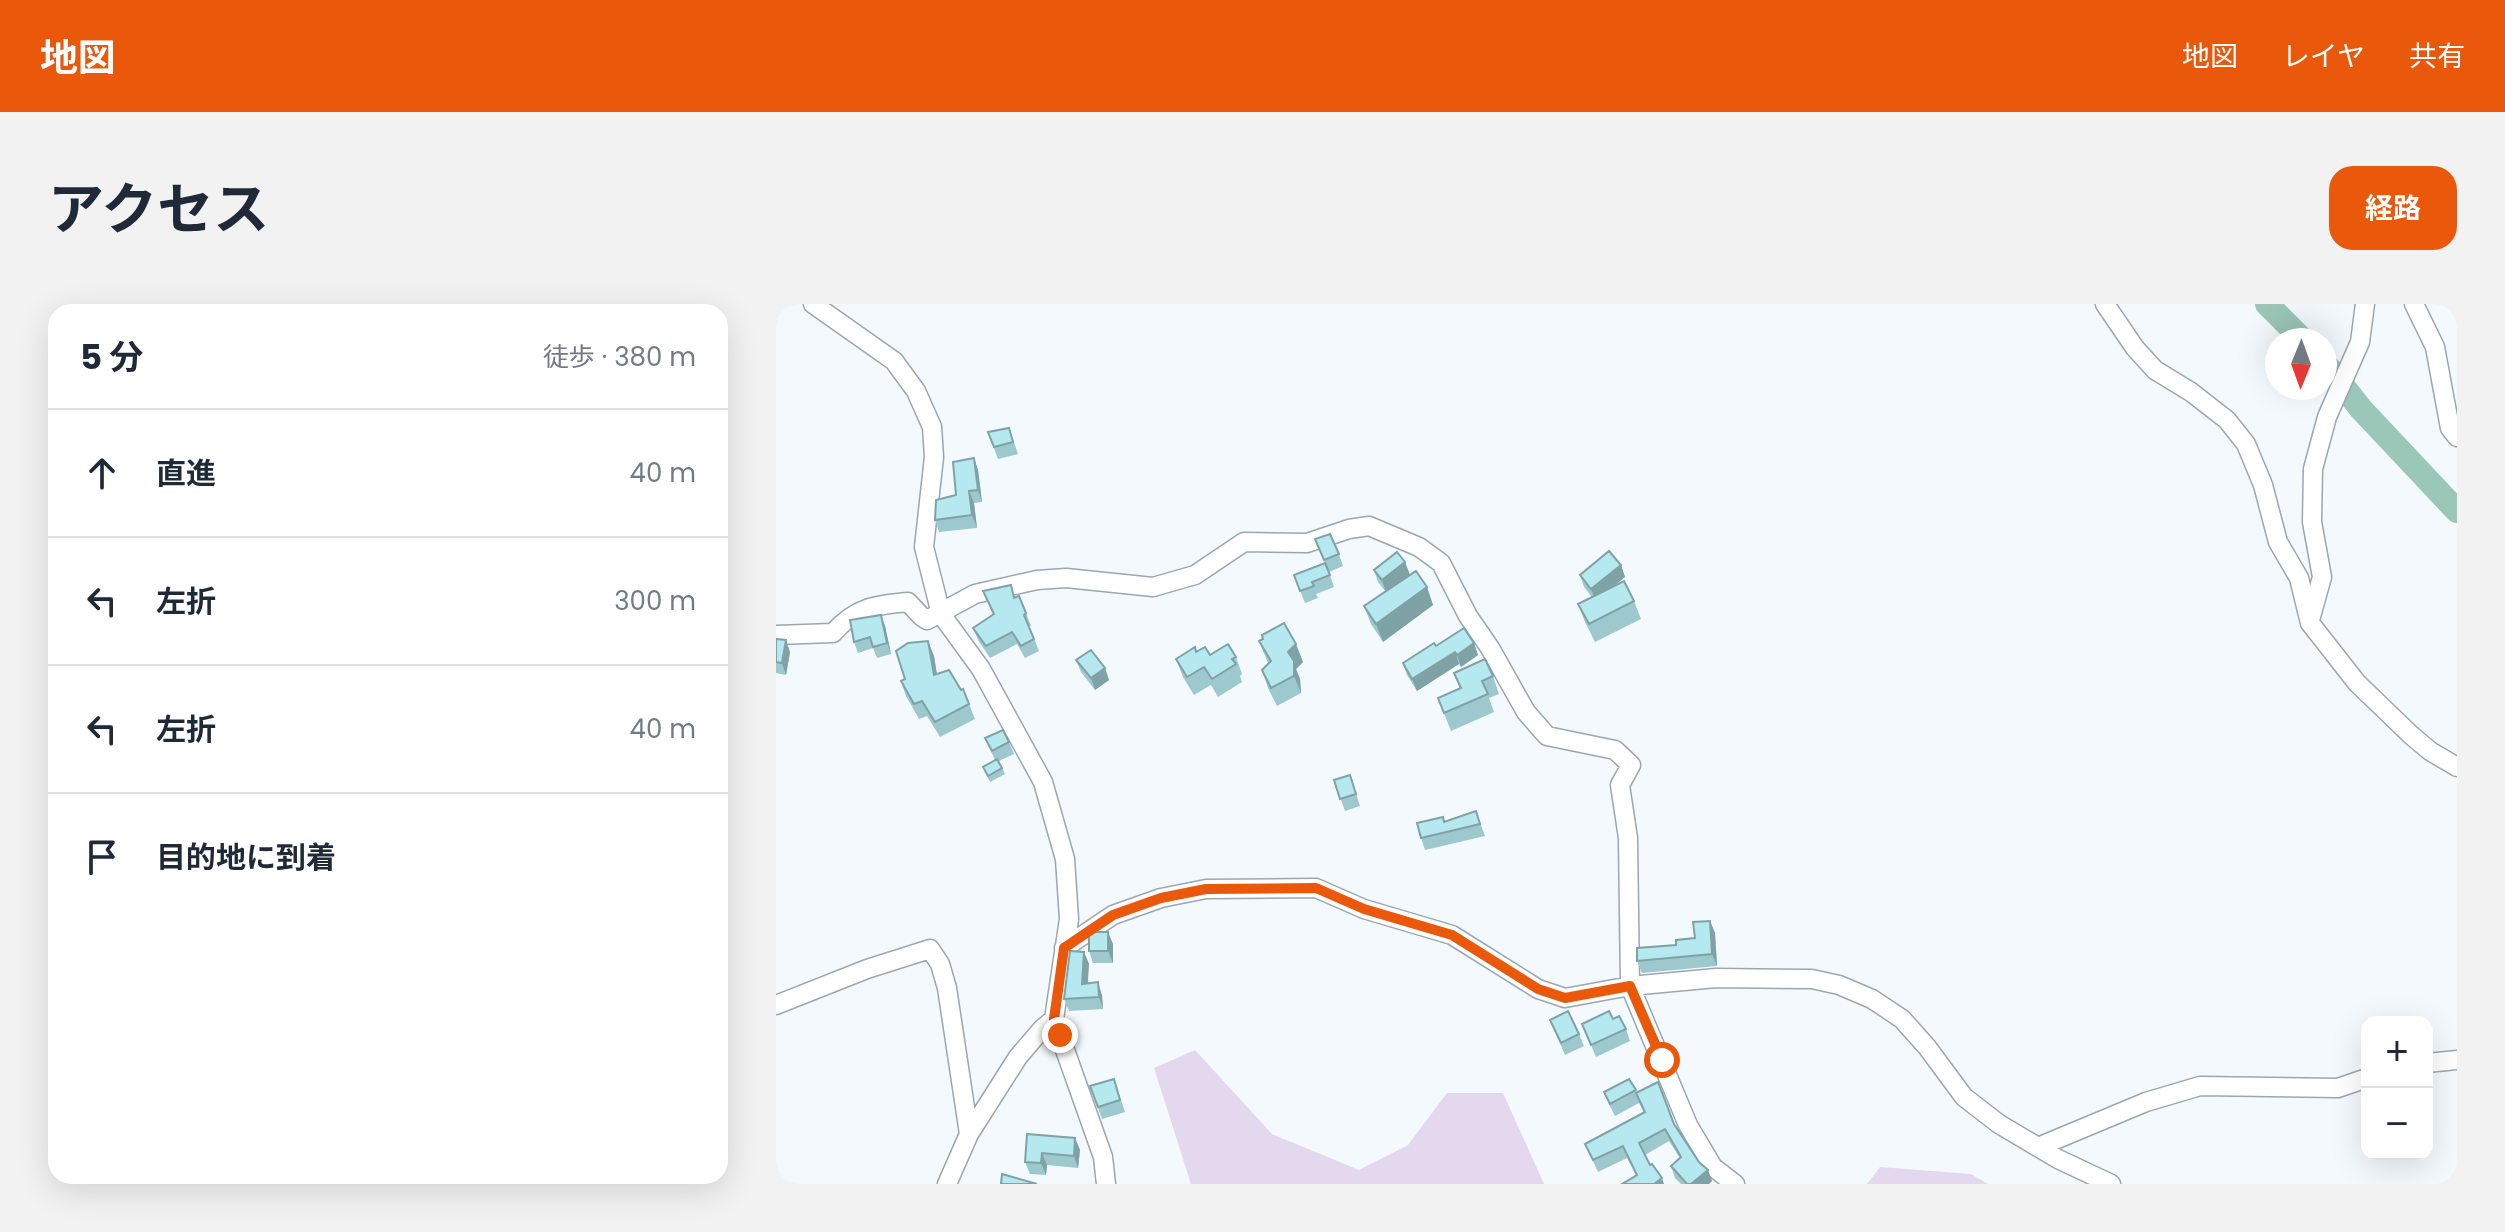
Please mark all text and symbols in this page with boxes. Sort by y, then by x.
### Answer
text: 地図 [40,31,116,84]
text: 地図 [2182,37,2238,76]
text: レイヤ [2282,37,2365,76]
text: 共有 [2409,37,2465,76]
button: 経路 [2329,166,2457,250]
text: アクセス [48,170,269,249]
north arrow [2265,328,2337,400]
text: 5 分 [80,333,143,381]
text: 徒歩 · 380 m [543,339,696,375]
icon: ahead [80,451,124,495]
text: 直進 [156,452,216,495]
text: 40 m [630,455,696,491]
icon: left [80,579,124,623]
text: 左折 [156,580,216,623]
text: 300 m [614,583,696,619]
icon: left [80,707,124,751]
text: 左折 [156,708,216,751]
text: 40 m [630,711,696,747]
icon: arrive [80,835,124,879]
text: 目的地に到着 [156,836,336,879]
map controls [2361,1016,2433,1160]
button: + [2361,1016,2433,1088]
route end [1042,1017,1078,1053]
route start [1644,1042,1680,1078]
button: − [2361,1088,2433,1160]

